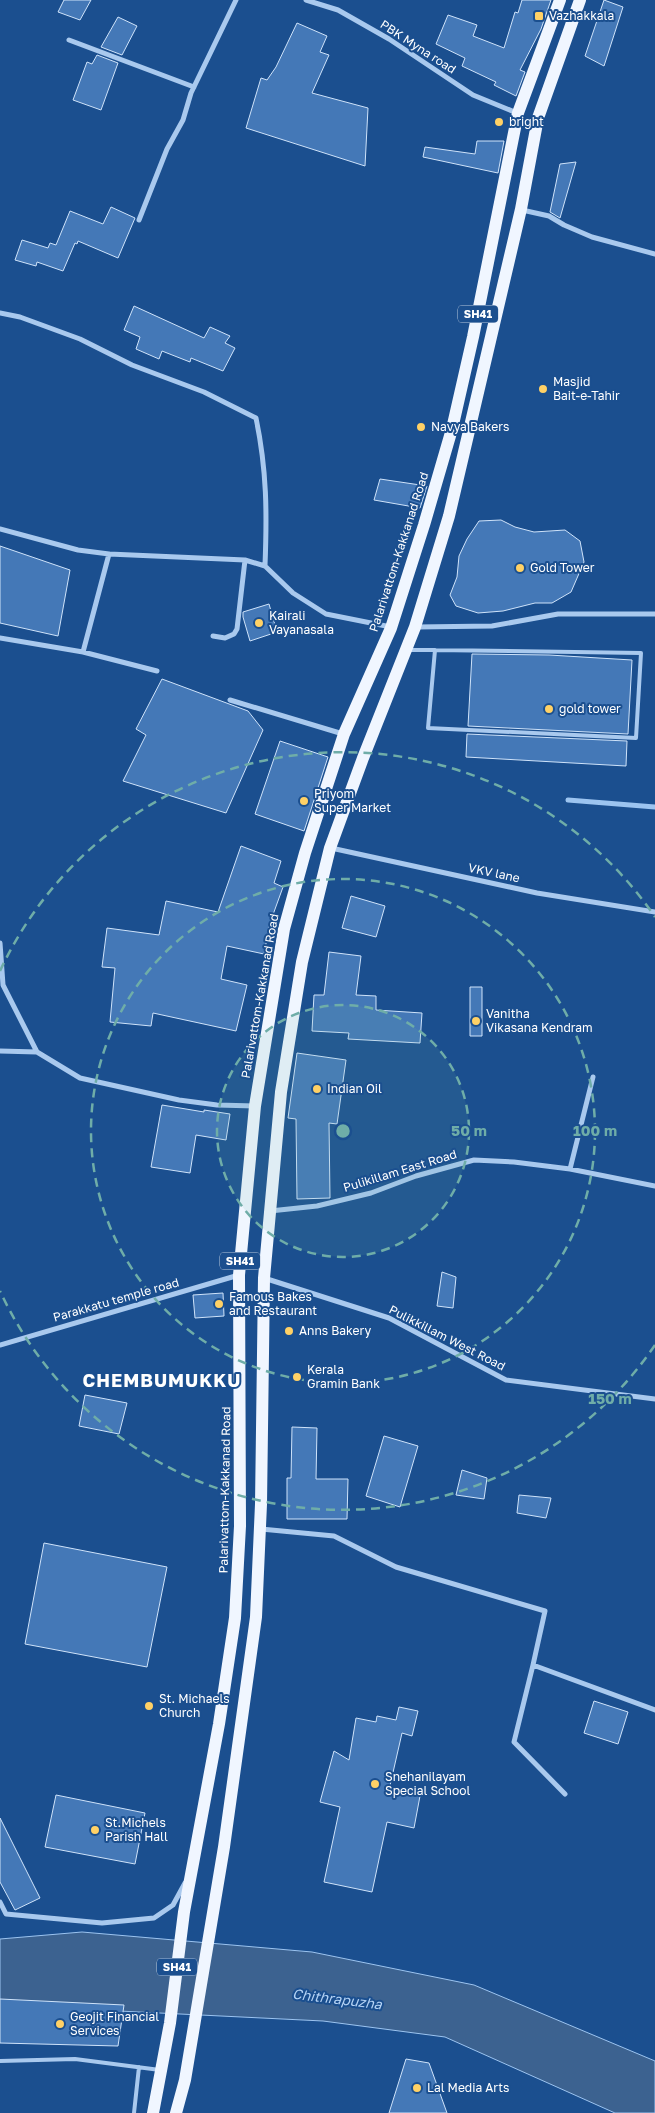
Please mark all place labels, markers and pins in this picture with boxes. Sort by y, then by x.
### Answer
place label: Vazhakkala [549,8,614,23]
marker: Vazhakkala [533,10,545,22]
place label: bright [509,114,544,129]
marker: bright [493,116,505,128]
place label: Masjid Bait-e-Tahir [553,374,620,403]
marker: Masjid Bait-e-Tahir [537,383,549,395]
place label: Navya Bakers [431,419,509,434]
marker: Navya Bakers [415,421,427,433]
place label: Gold Tower [530,560,595,575]
marker: Gold Tower [514,562,526,574]
place label: Kairali Vayanasala [269,608,334,637]
marker: Kairali Vayanasala [253,617,265,629]
place label: gold tower [559,701,621,716]
marker: gold tower [543,703,555,715]
place label: Priyom Super Market [314,786,391,815]
marker: Priyom Super Market [298,795,310,807]
place label: Vanitha Vikasana Kendram [486,1006,593,1035]
marker: Vanitha Vikasana Kendram [470,1015,482,1027]
place label: Indian Oil [327,1081,382,1096]
marker: Indian Oil [311,1083,323,1095]
centre of rings [334,1122,352,1140]
place label: Famous Bakes and Restaurant [229,1289,317,1318]
marker: Famous Bakes and Restaurant [213,1298,225,1310]
place label: Anns Bakery [299,1323,372,1338]
marker: Anns Bakery [283,1325,295,1337]
place label: Kerala Gramin Bank [307,1362,380,1391]
marker: Kerala Gramin Bank [291,1371,303,1383]
place label: St. Michaels Church [159,1691,230,1720]
marker: St. Michaels Church [143,1700,155,1712]
place label: Snehanilayam Special School [385,1769,470,1798]
marker: Snehanilayam Special School [369,1778,381,1790]
place label: St.Michels Parish Hall [105,1815,168,1844]
marker: St.Michels Parish Hall [89,1824,101,1836]
place label: Geojit Financial Services [70,2009,159,2038]
marker: Geojit Financial Services [54,2018,66,2030]
place label: Lal Media Arts [427,2080,509,2095]
marker: Lal Media Arts [411,2082,423,2094]

